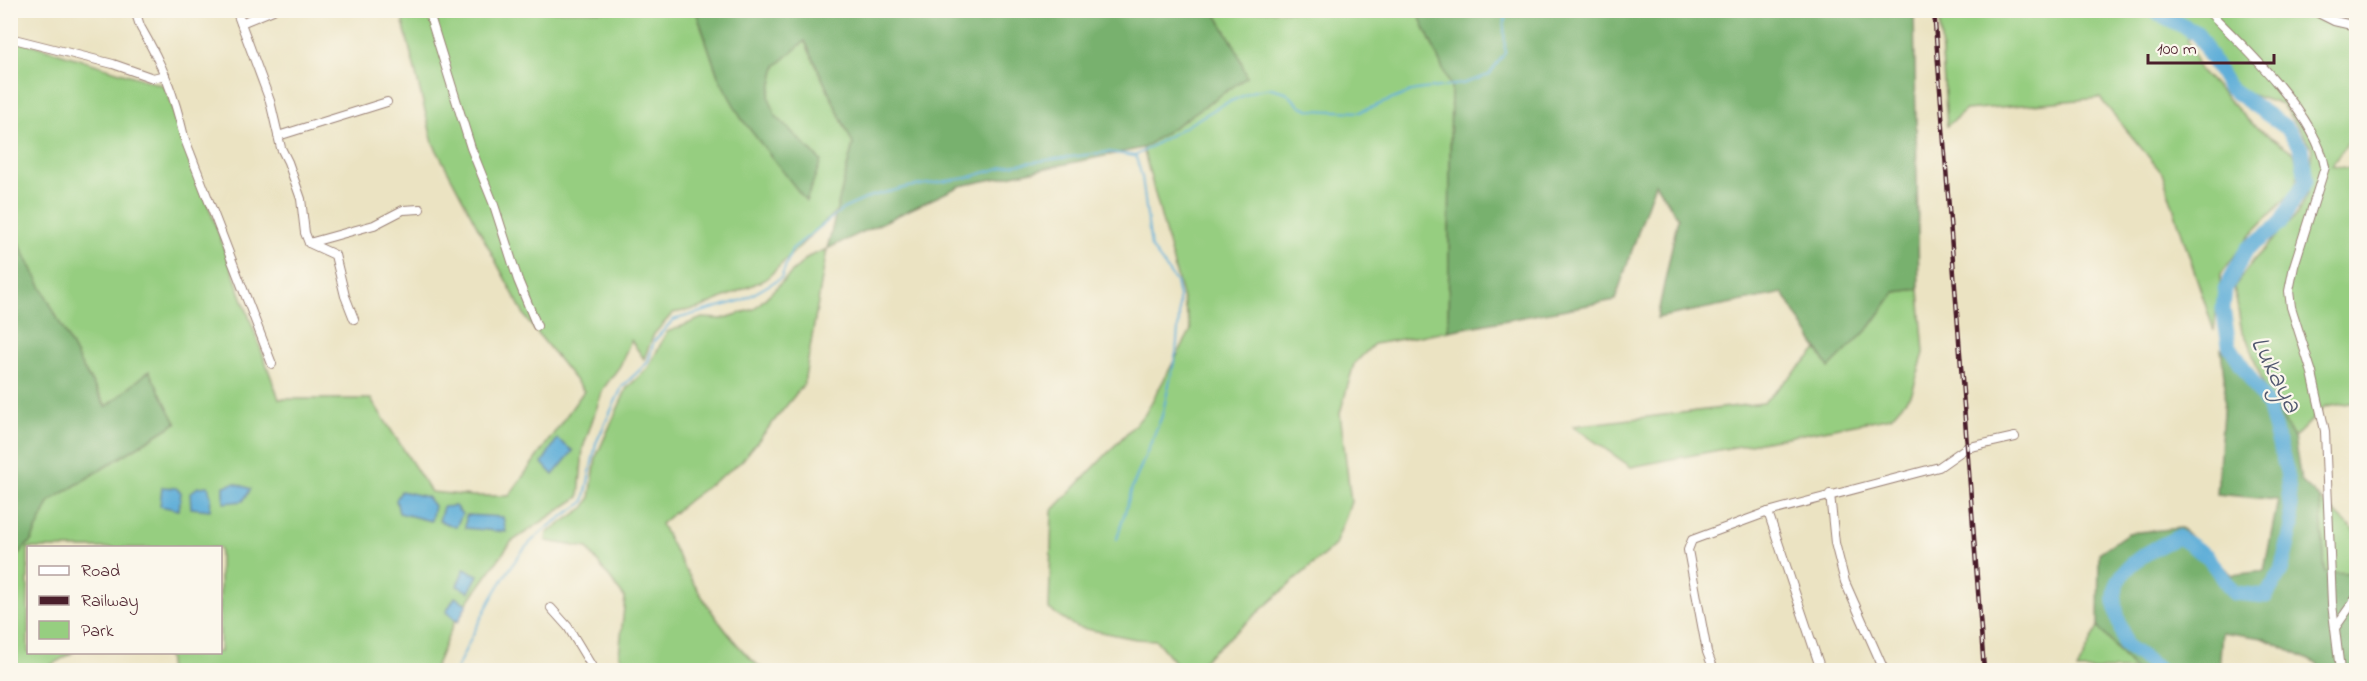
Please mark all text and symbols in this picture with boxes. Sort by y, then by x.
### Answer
scale bar [2148,27,2274,65]
text: 100 m [2157,37,2197,63]
water label: Lukaya [2239,330,2311,420]
legend [27,546,222,654]
text: Road [81,559,120,585]
text: Railway [81,589,138,615]
text: Park [81,619,114,645]

